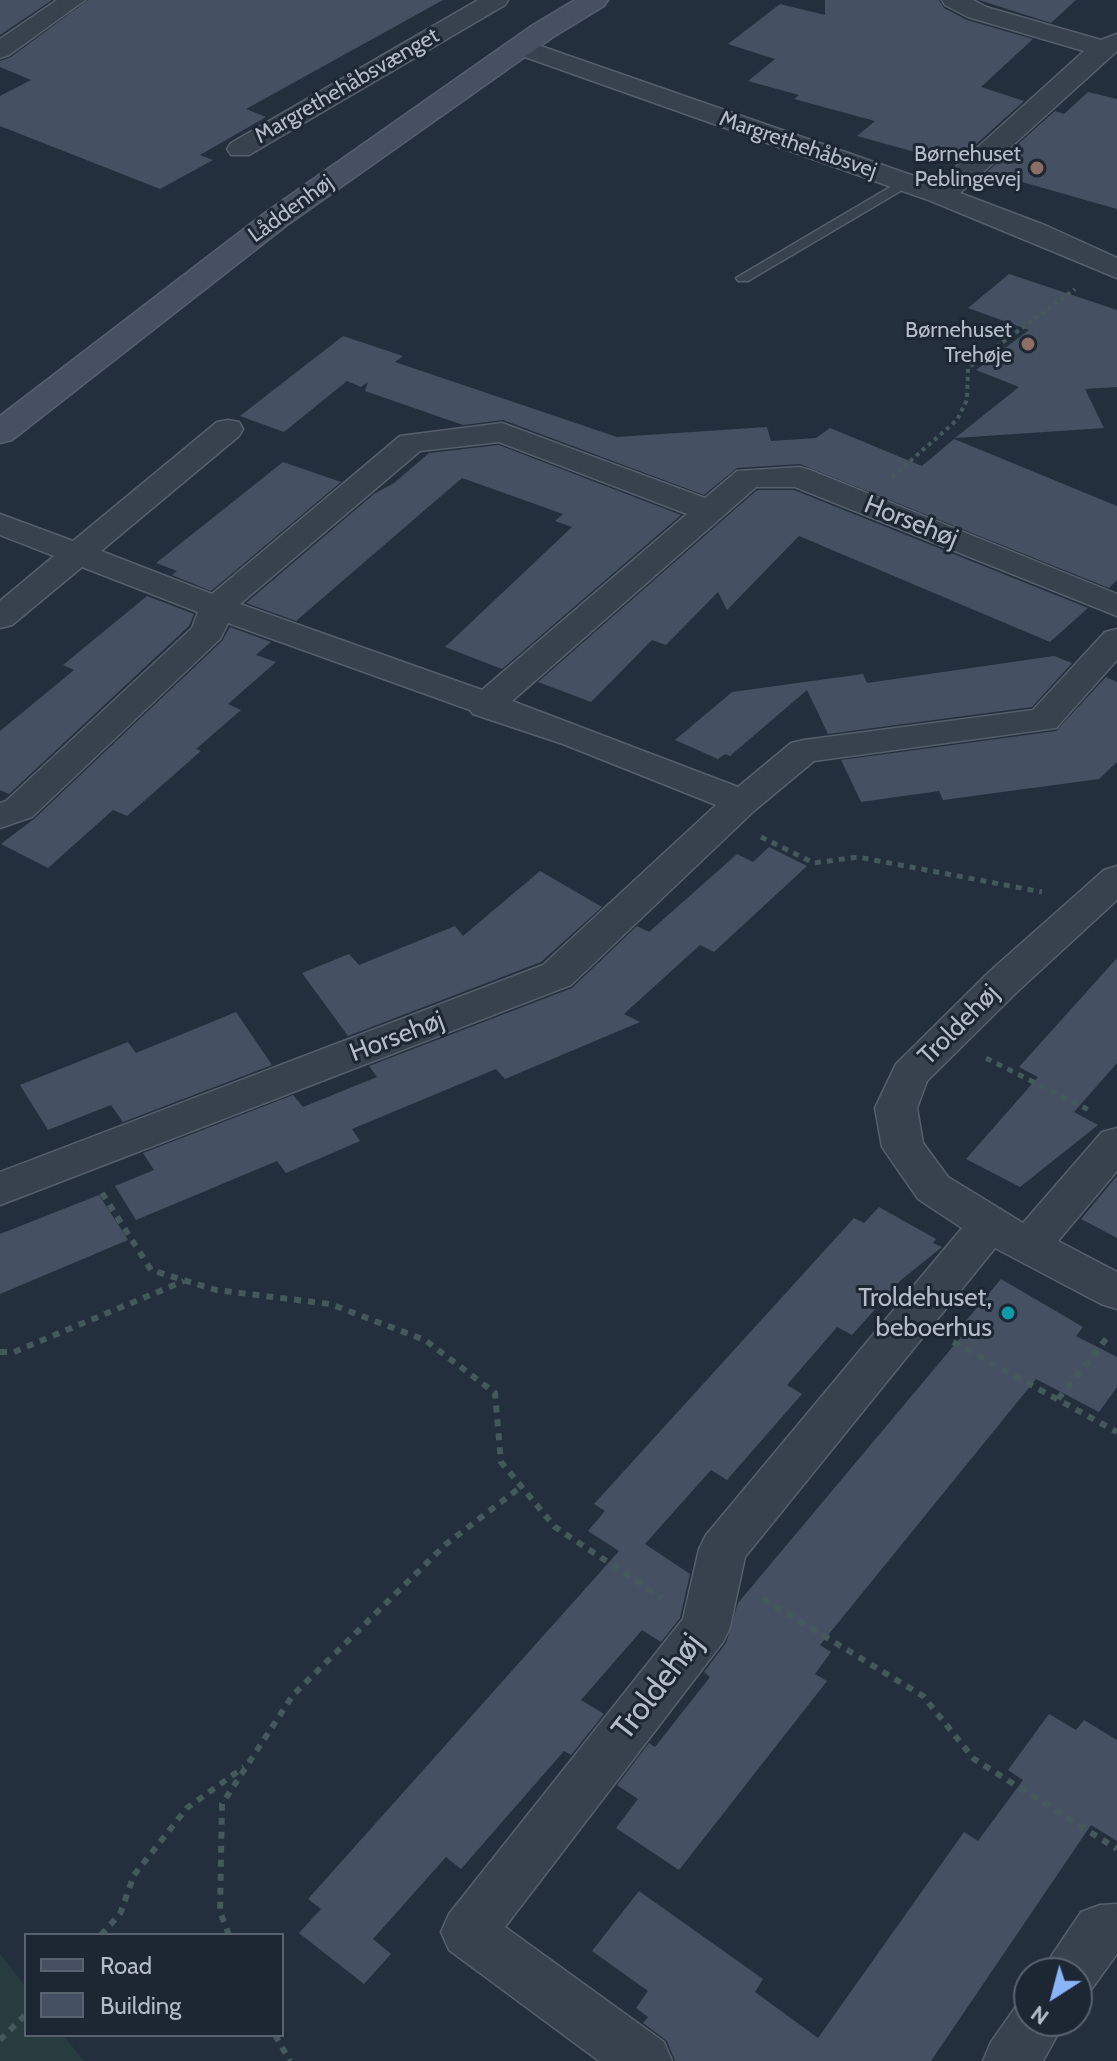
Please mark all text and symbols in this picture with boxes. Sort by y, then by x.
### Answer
street label: Margrethehåbsvænget [250,23,444,149]
street label: Margrethehåbsvej [716,106,880,184]
place label: Børnehuset Peblingevej [914,142,1021,194]
marker: Børnehuset Peblingevej [1028,159,1046,177]
street label: Låddenhøj [243,169,339,249]
place label: Børnehuset Trehøje [905,318,1012,370]
marker: Børnehuset Trehøje [1019,335,1037,353]
street label: Horsehøj [859,489,963,555]
street label: Troldehøj [912,978,1006,1072]
street label: Horsehøj [345,1005,449,1069]
place label: Troldehuset, beboerhus [858,1282,992,1344]
marker: Troldehuset, beboerhus [999,1304,1017,1322]
street label: Troldehøj [604,1626,712,1748]
legend [24,1933,284,2037]
text: Road [100,1951,152,1980]
north arrow [1013,1957,1093,2037]
text: Building [100,1991,181,2020]
text: N [1026,2000,1054,2031]

